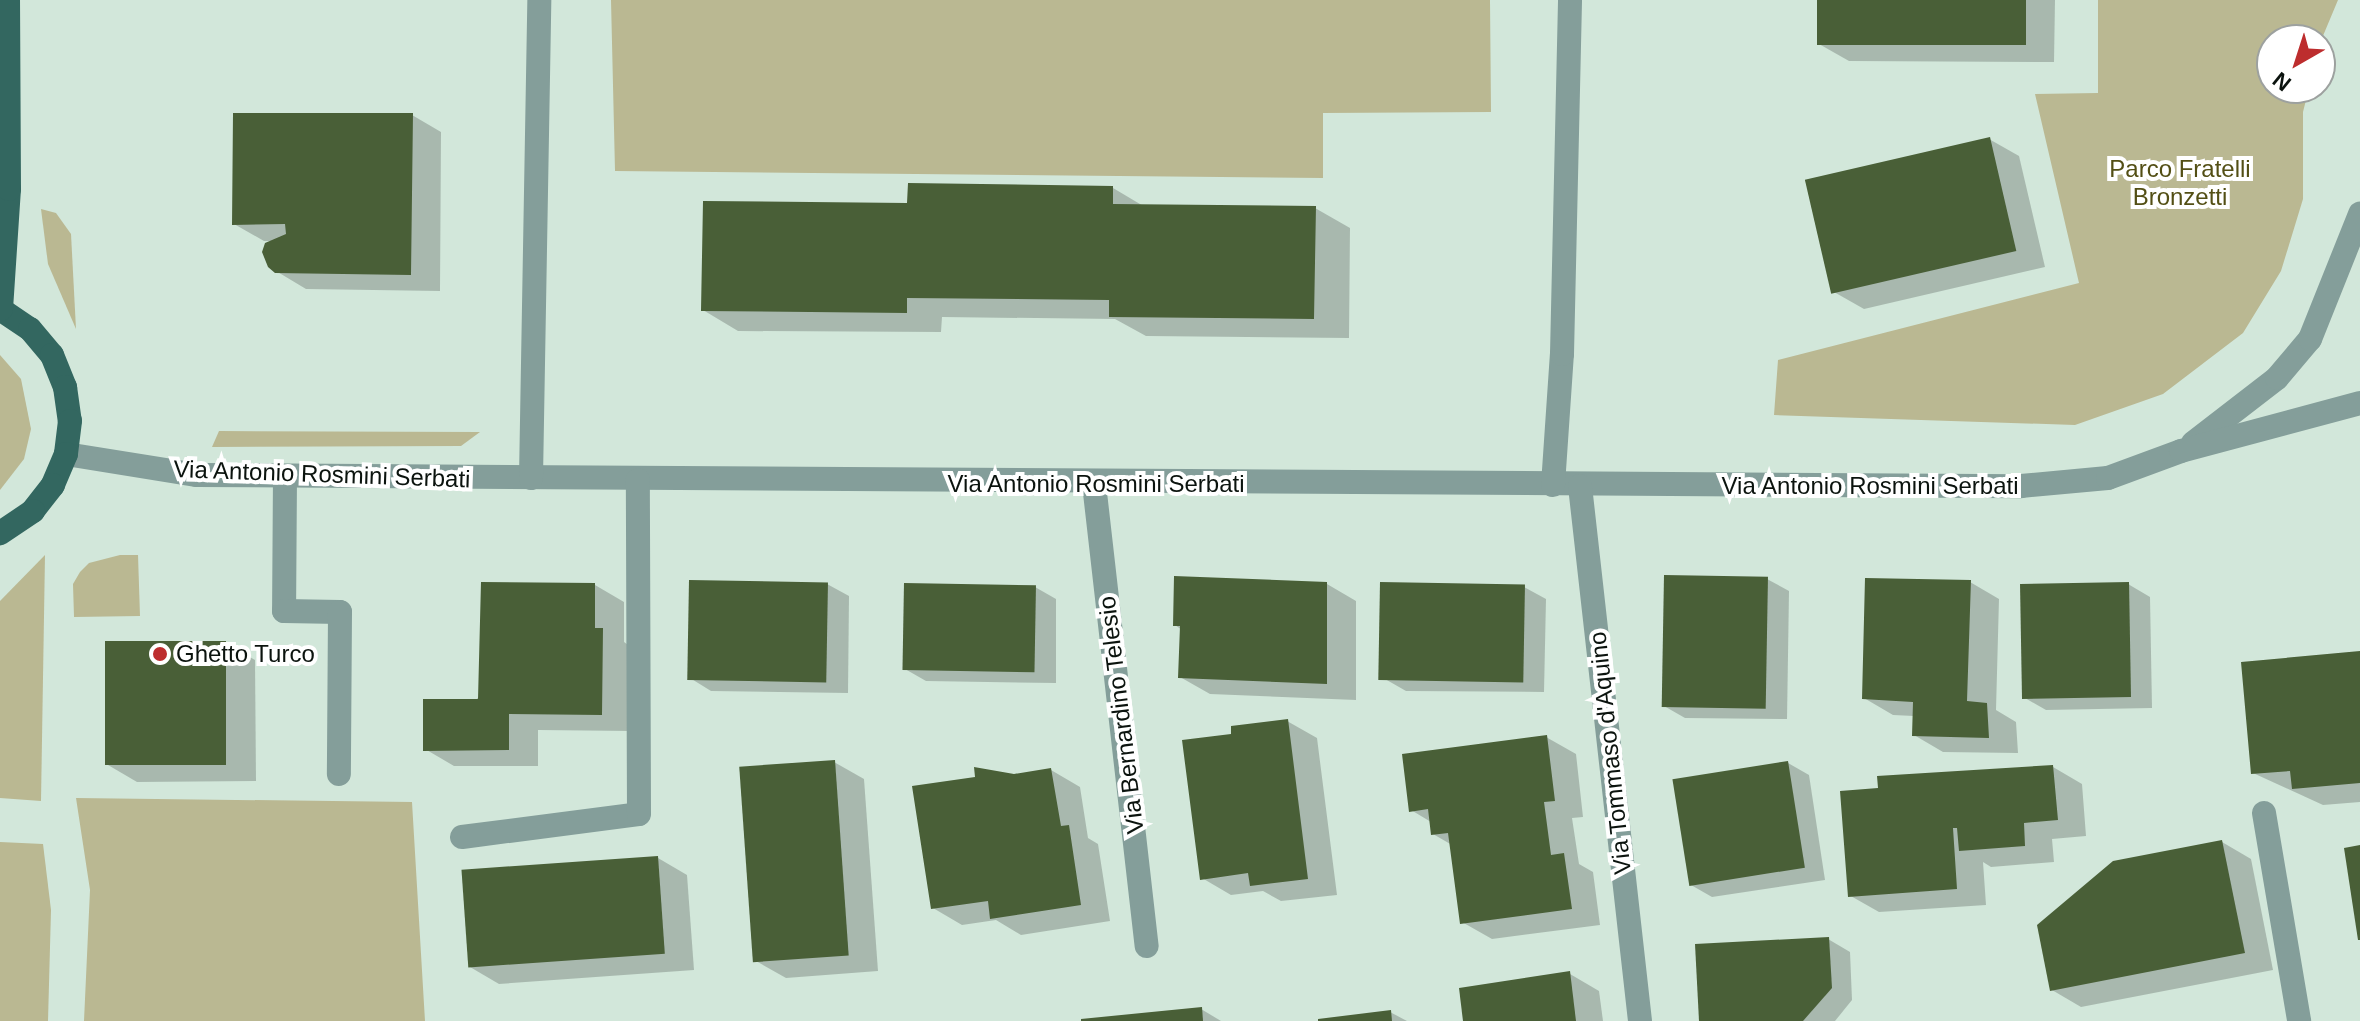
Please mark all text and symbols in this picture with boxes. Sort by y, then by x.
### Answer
north arrow [2256,24,2336,104]
text: N [2268,67,2296,96]
park label: Parco Fratelli Bronzetti [2109,155,2251,211]
street label: Via Antonio Rosmini Serbati [172,454,472,494]
street label: Via Antonio Rosmini Serbati [947,470,1245,498]
street label: Via Antonio Rosmini Serbati [1721,472,2019,500]
street label: Via Bernardino Telesio [1092,594,1150,836]
street label: Via Tommaso d'Aquino [1583,630,1637,876]
place label: Ghetto Turco [176,640,315,668]
marker: Ghetto Turco [151,645,169,663]

